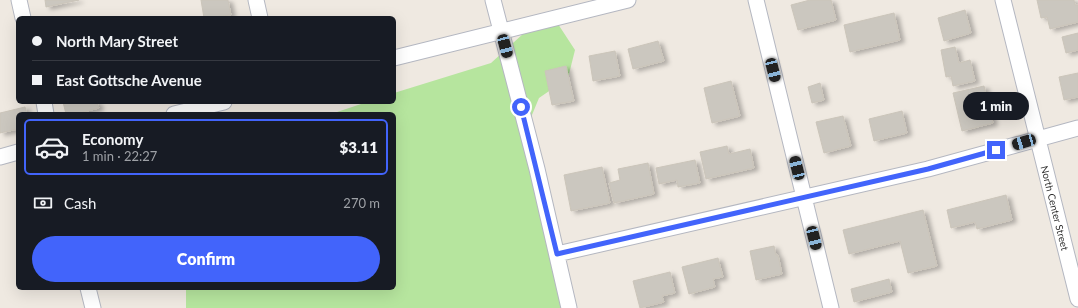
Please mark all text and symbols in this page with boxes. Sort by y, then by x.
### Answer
text: North Mary Street [56,32,178,50]
car [496,33,514,59]
car [764,57,782,83]
text: East Gottsche Avenue [56,71,202,89]
callout: 1 min [963,92,1029,120]
route start [512,98,530,116]
text: 1 min [980,98,1012,114]
icon: car [34,129,70,165]
text: Economy [82,130,143,148]
car [1011,133,1037,151]
text: $3.11 [340,138,378,156]
route end [987,141,1005,159]
text: 1 min · 22:27 [82,148,157,164]
car [788,155,806,181]
street label: North Center Street [1039,164,1071,252]
icon: cash [32,192,54,214]
text: Cash [64,194,96,212]
text: 270 m [343,195,380,211]
car [805,225,823,251]
button: Confirm [32,236,380,282]

